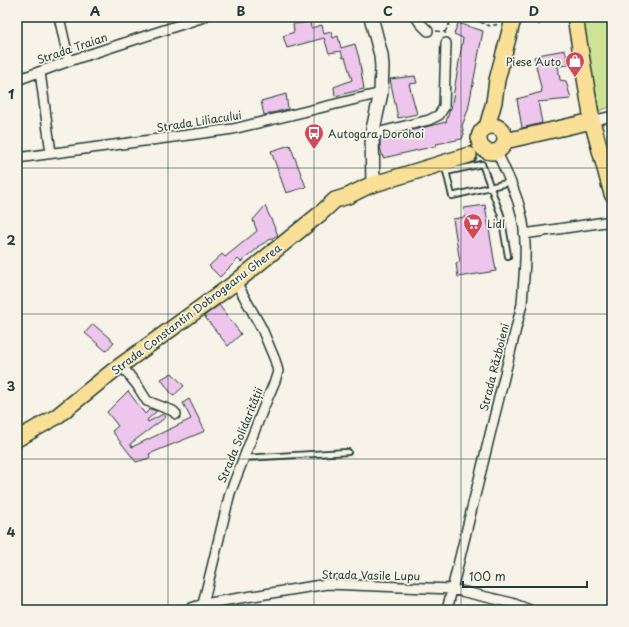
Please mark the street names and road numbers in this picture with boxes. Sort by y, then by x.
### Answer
street label: Strada Traian [34,28,110,68]
street label: Strada Liliacului [155,106,243,136]
street label: Strada Constantin Dobrogeanu Gherea [107,239,285,379]
street label: Strada Războieni [475,321,513,413]
street label: Strada Solidarității [213,385,267,485]
street label: Strada Vasile Lupu [322,566,420,584]

